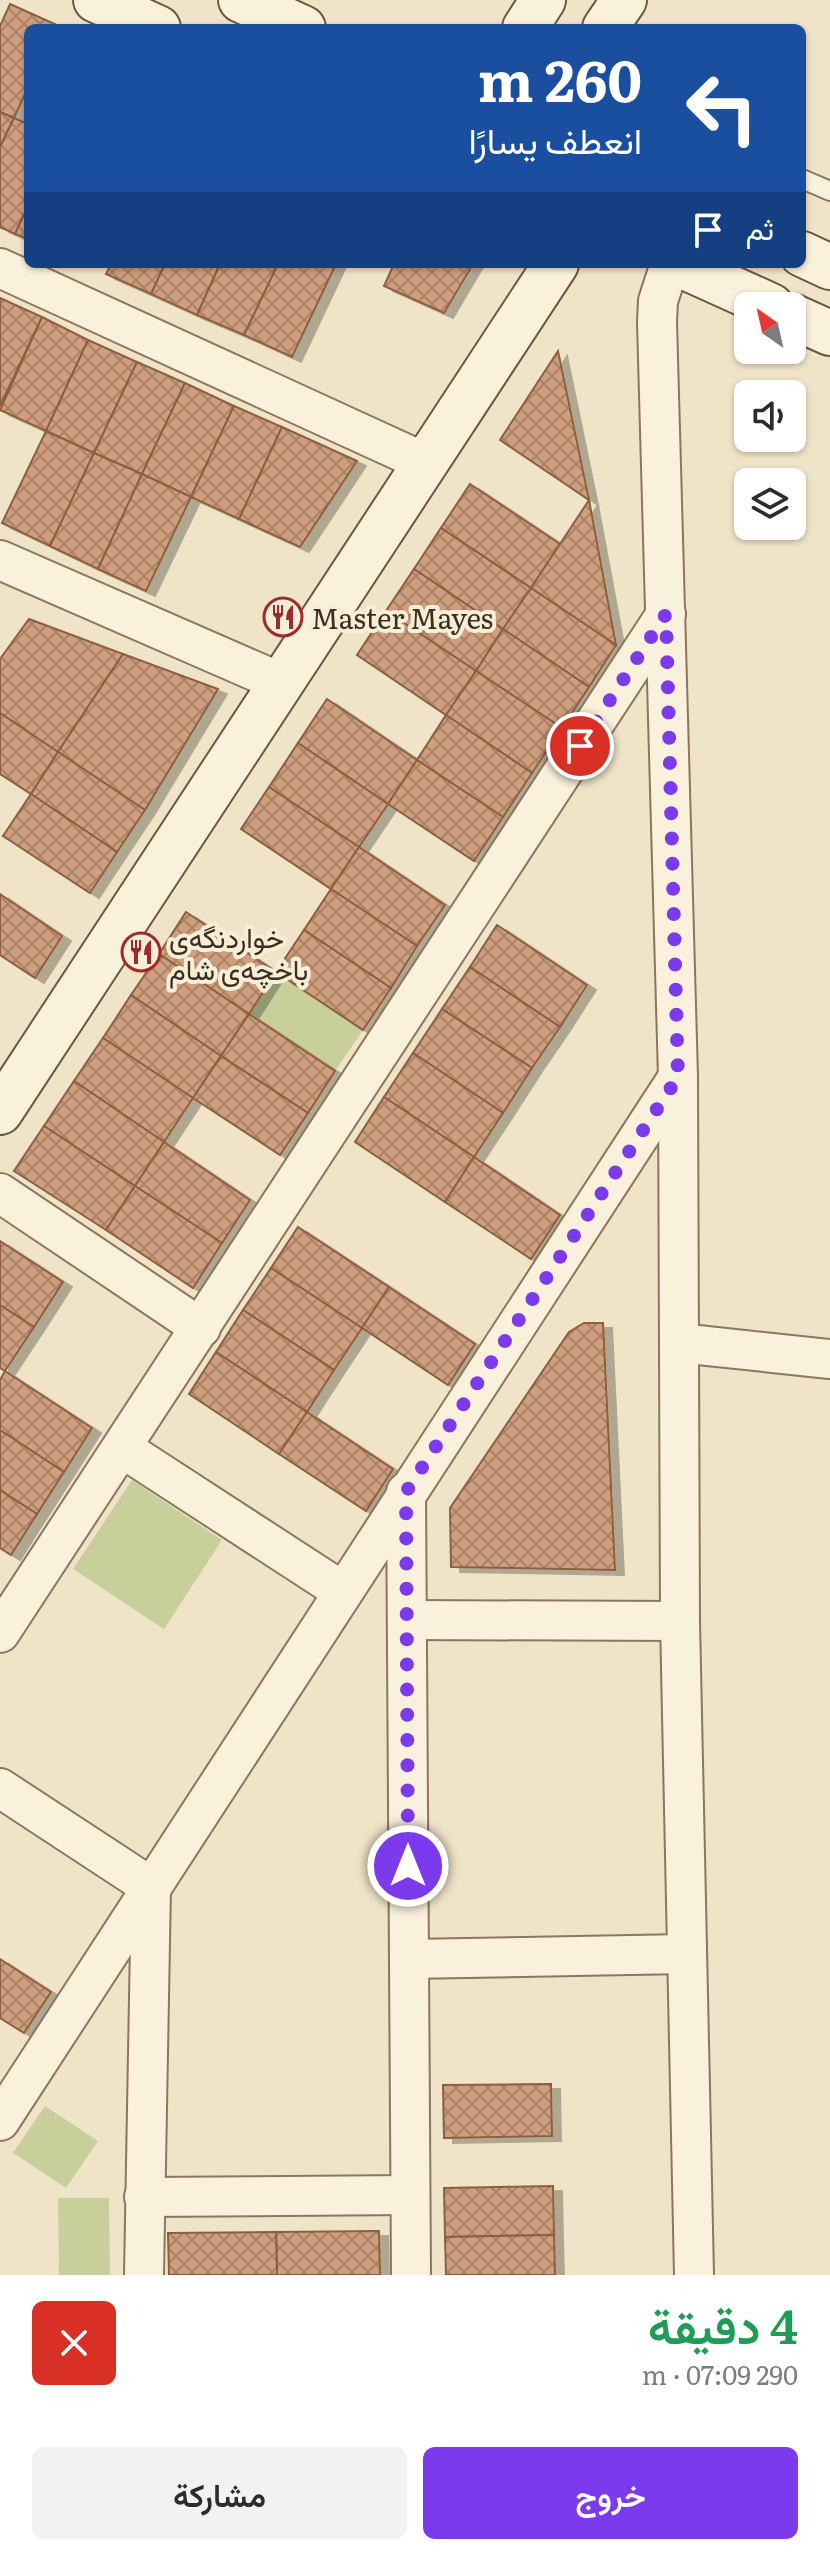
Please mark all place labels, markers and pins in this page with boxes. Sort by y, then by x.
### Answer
restaurant icon: Master Mayes [262,596,304,638]
place label: Master Mayes [311,596,493,638]
pin [546,712,614,780]
place label: خواردنگەی باخچەی شام [169,915,308,989]
restaurant icon: خواردنگەی باخچەی شام [120,931,162,973]

